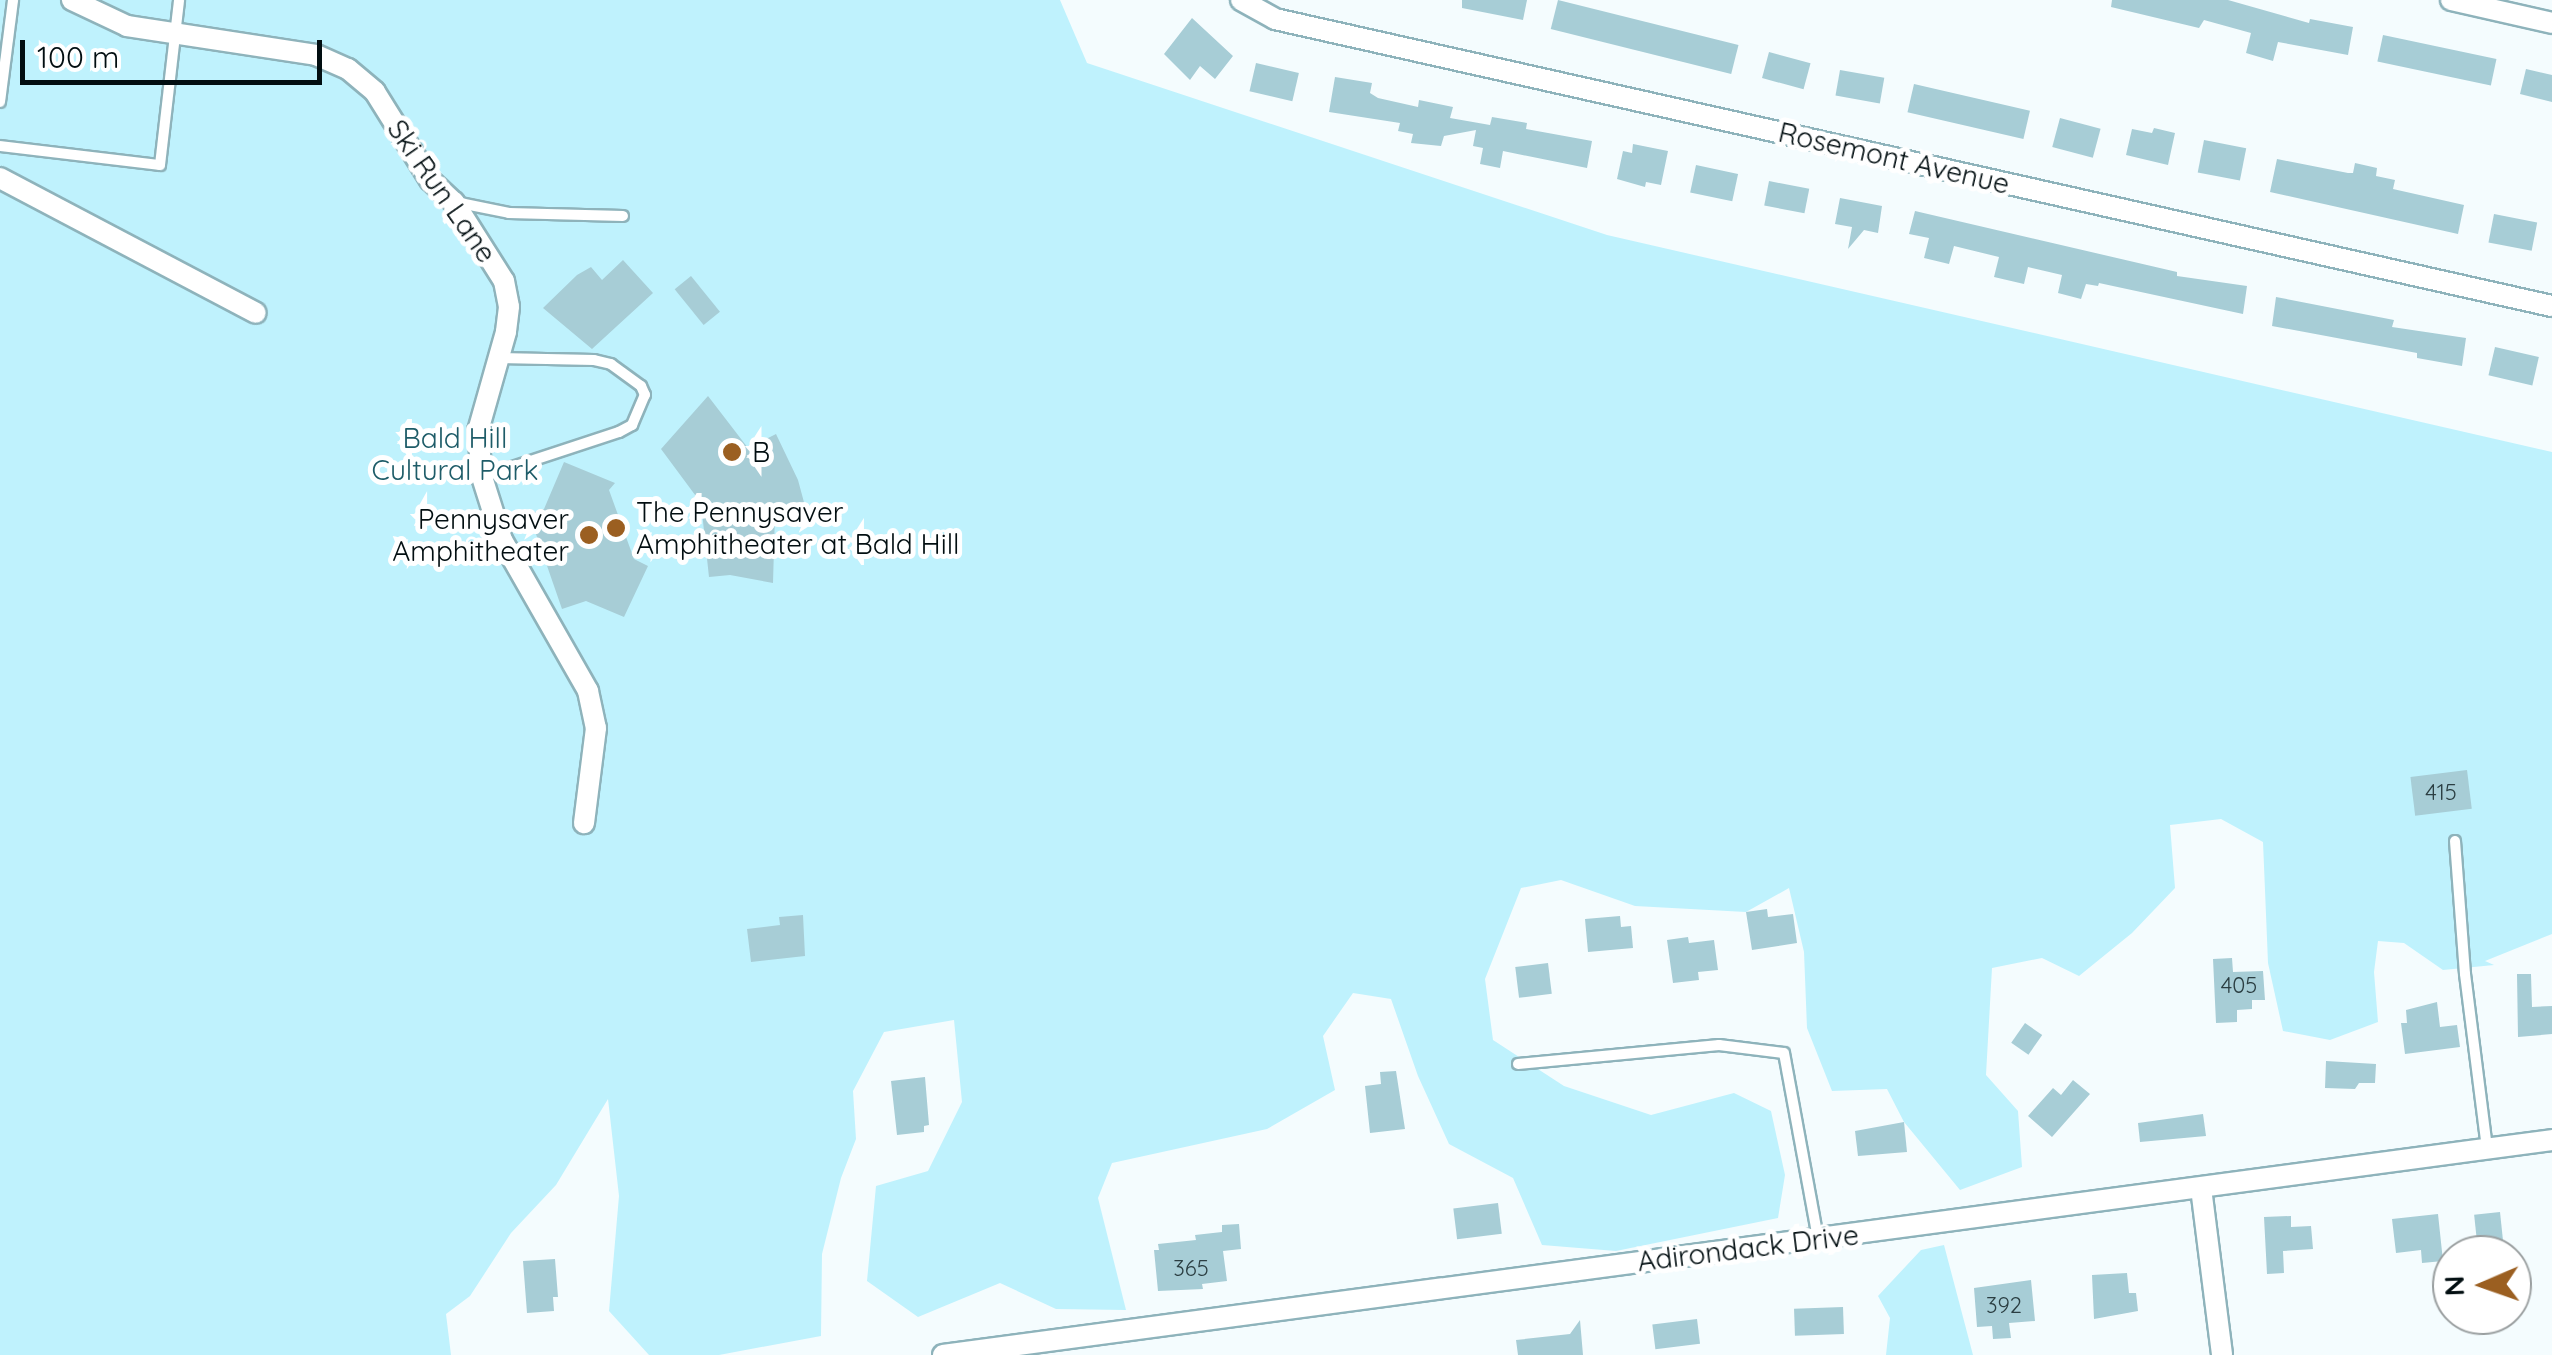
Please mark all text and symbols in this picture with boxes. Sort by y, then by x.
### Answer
scale bar [25,20,328,82]
text: 100 m [37,38,119,76]
street label: Ski Run Lane [380,113,504,269]
street label: Rosemont Avenue [1775,115,2013,201]
park label: Bald Hill Cultural Park [372,421,538,487]
place label: B [752,435,770,469]
marker: B [721,441,743,463]
place label: The Pennysaver Amphitheater at Bald Hill [636,495,960,561]
place label: Pennysaver Amphitheater [392,502,569,568]
marker: The Pennysaver Amphitheater at Bald Hill [605,517,627,539]
marker: Pennysaver Amphitheater [578,524,600,546]
house number: 415 [2425,780,2457,806]
house number: 405 [2221,973,2257,999]
street label: Adirondack Drive [1635,1218,1861,1278]
north arrow [2432,1235,2532,1335]
house number: 365 [1173,1256,1209,1282]
text: N [2436,1275,2471,1297]
house number: 392 [1986,1293,2022,1319]

